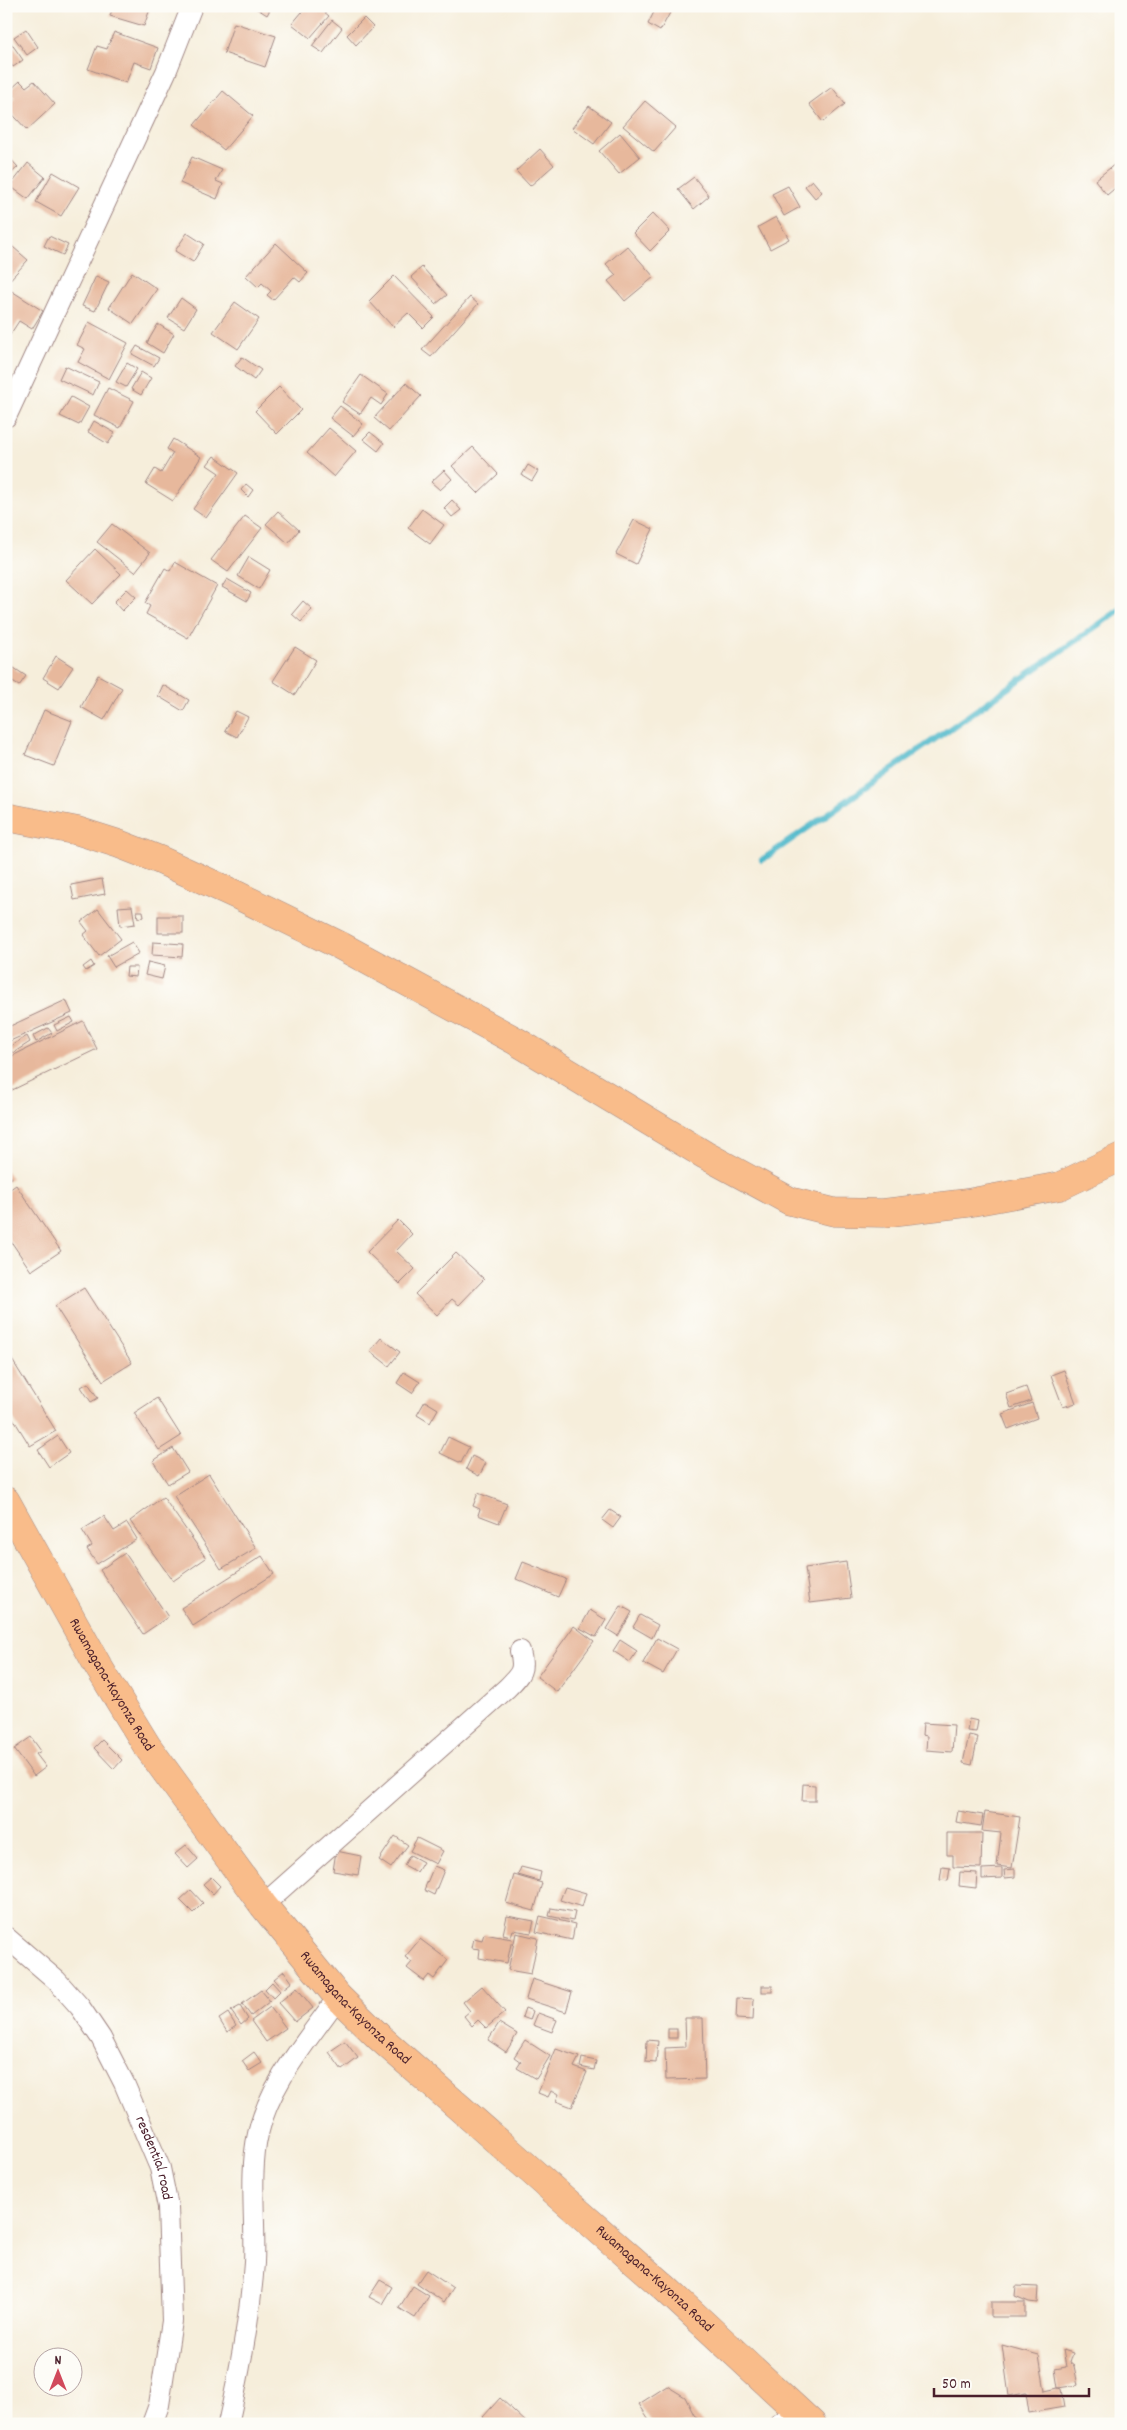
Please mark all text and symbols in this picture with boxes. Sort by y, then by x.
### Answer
street label: Rwamagana-Kayonza Road [63,1614,159,1757]
street label: Rwamagana-Kayonza Road [294,1946,415,2071]
street label: resdential road [128,2113,177,2202]
street label: Rwamagana-Kayonza Road [590,2220,718,2338]
north arrow [32,2348,82,2398]
text: N [55,2351,62,2371]
scale bar [934,2365,1090,2397]
text: 50 m [942,2374,971,2396]

